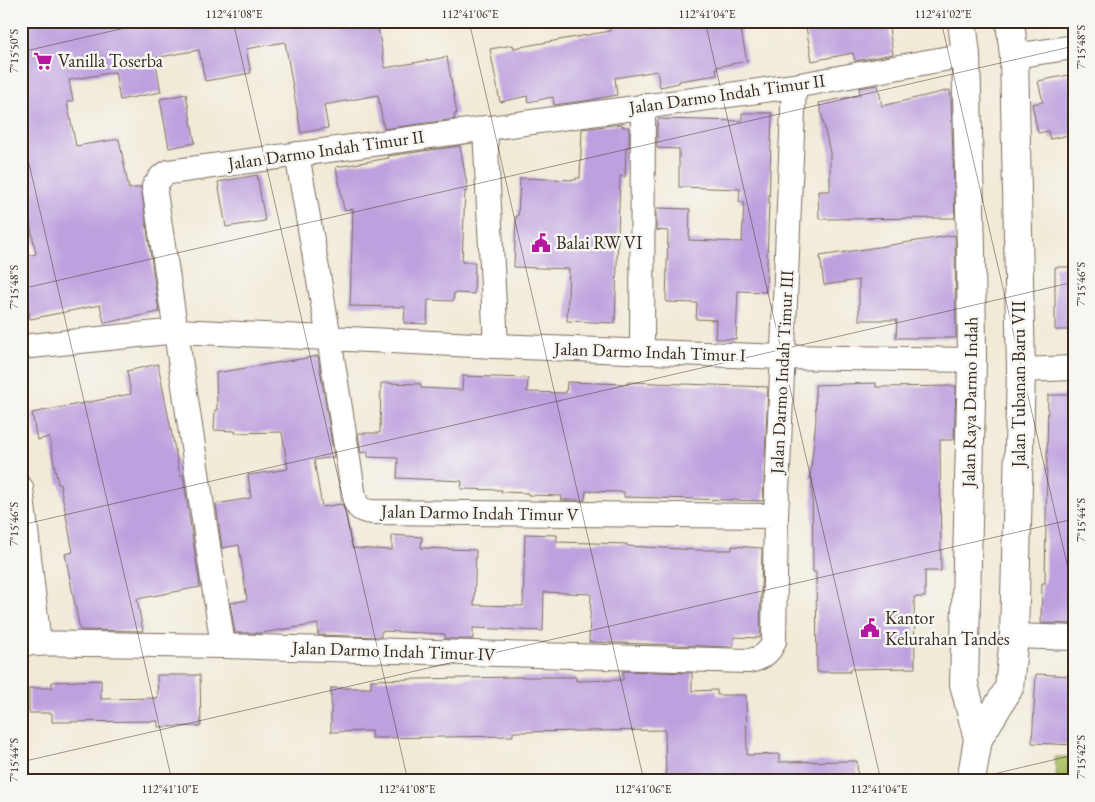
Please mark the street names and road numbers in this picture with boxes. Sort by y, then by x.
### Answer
street label: Jalan Darmo Indah Timur II [625,68,826,119]
street label: Jalan Darmo Indah Timur II [224,124,425,175]
street label: Jalan Darmo Indah Timur III [765,270,798,476]
street label: Jalan Tubanan Baru VII [1007,301,1030,469]
street label: Jalan Raya Darmo Indah [956,316,982,489]
street label: Jalan Darmo Indah Timur I [552,337,746,366]
street label: Jalan Darmo Indah Timur V [379,499,580,526]
street label: Jalan Darmo Indah Timur IV [290,635,497,666]

